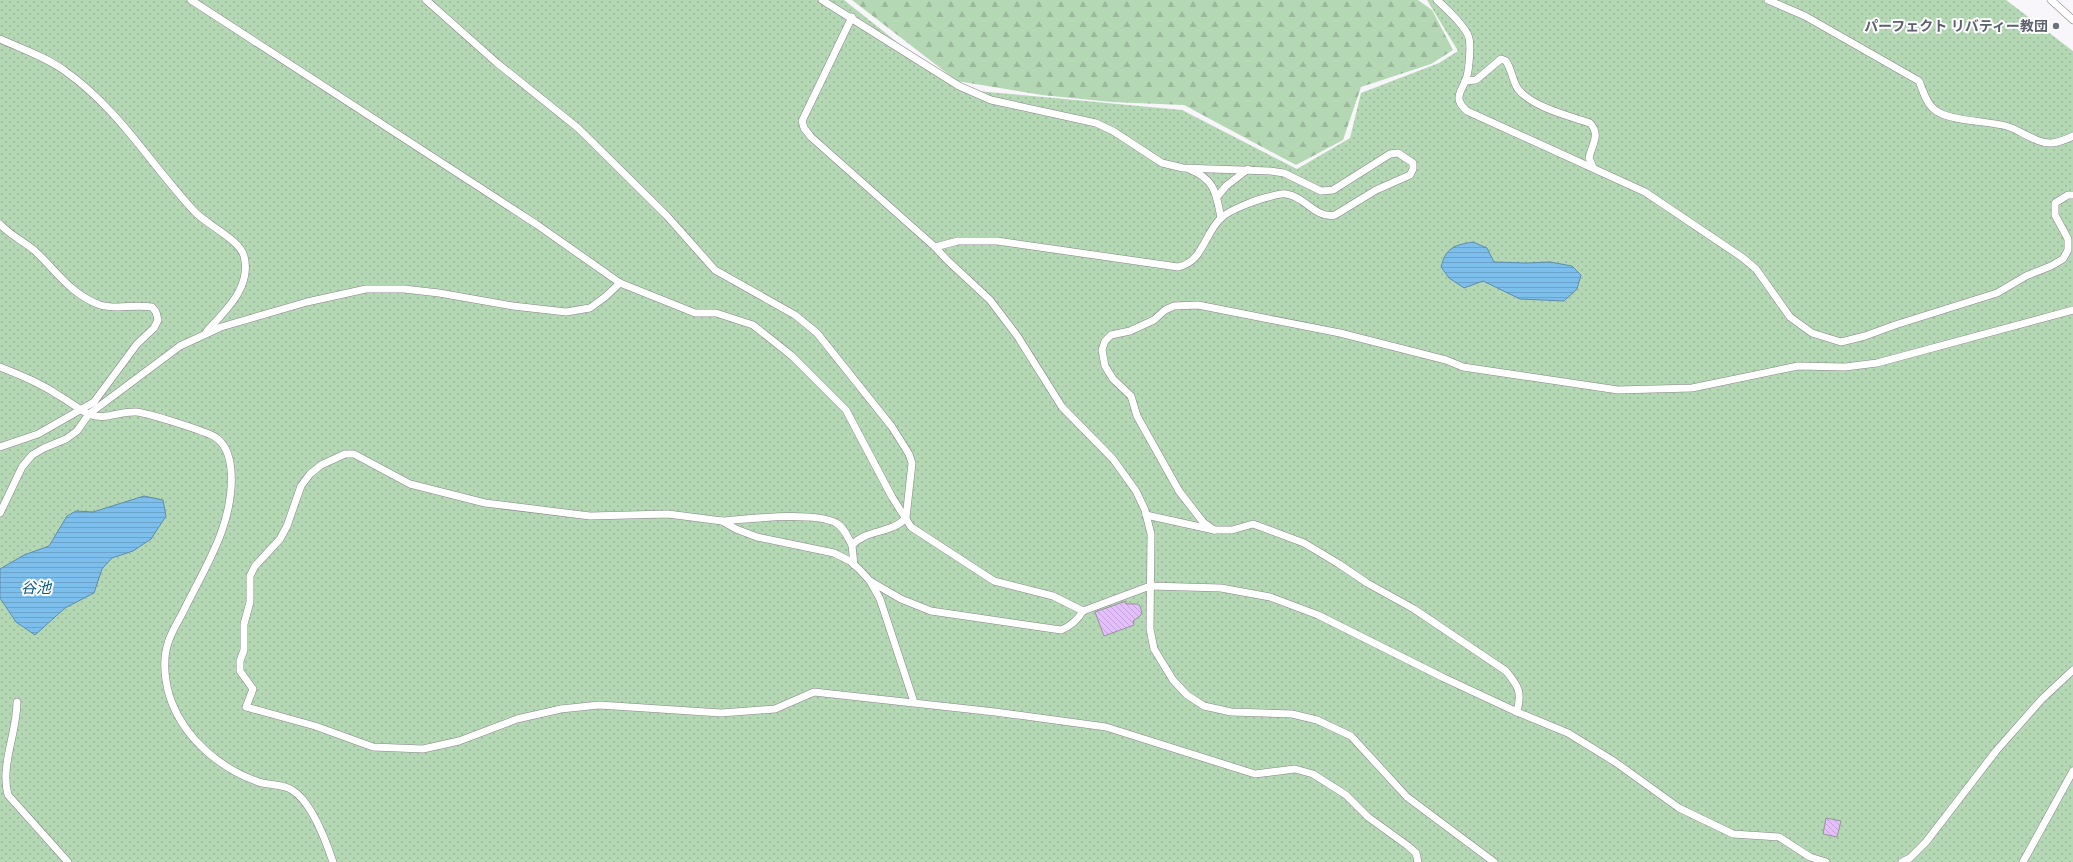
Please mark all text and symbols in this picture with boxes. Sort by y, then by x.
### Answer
place label: パーフェクト リバティー教団 [1864,19,2048,34]
marker: パーフェクト リバティー教団 [2051,21,2061,31]
water label: 谷池 [21,580,53,596]

